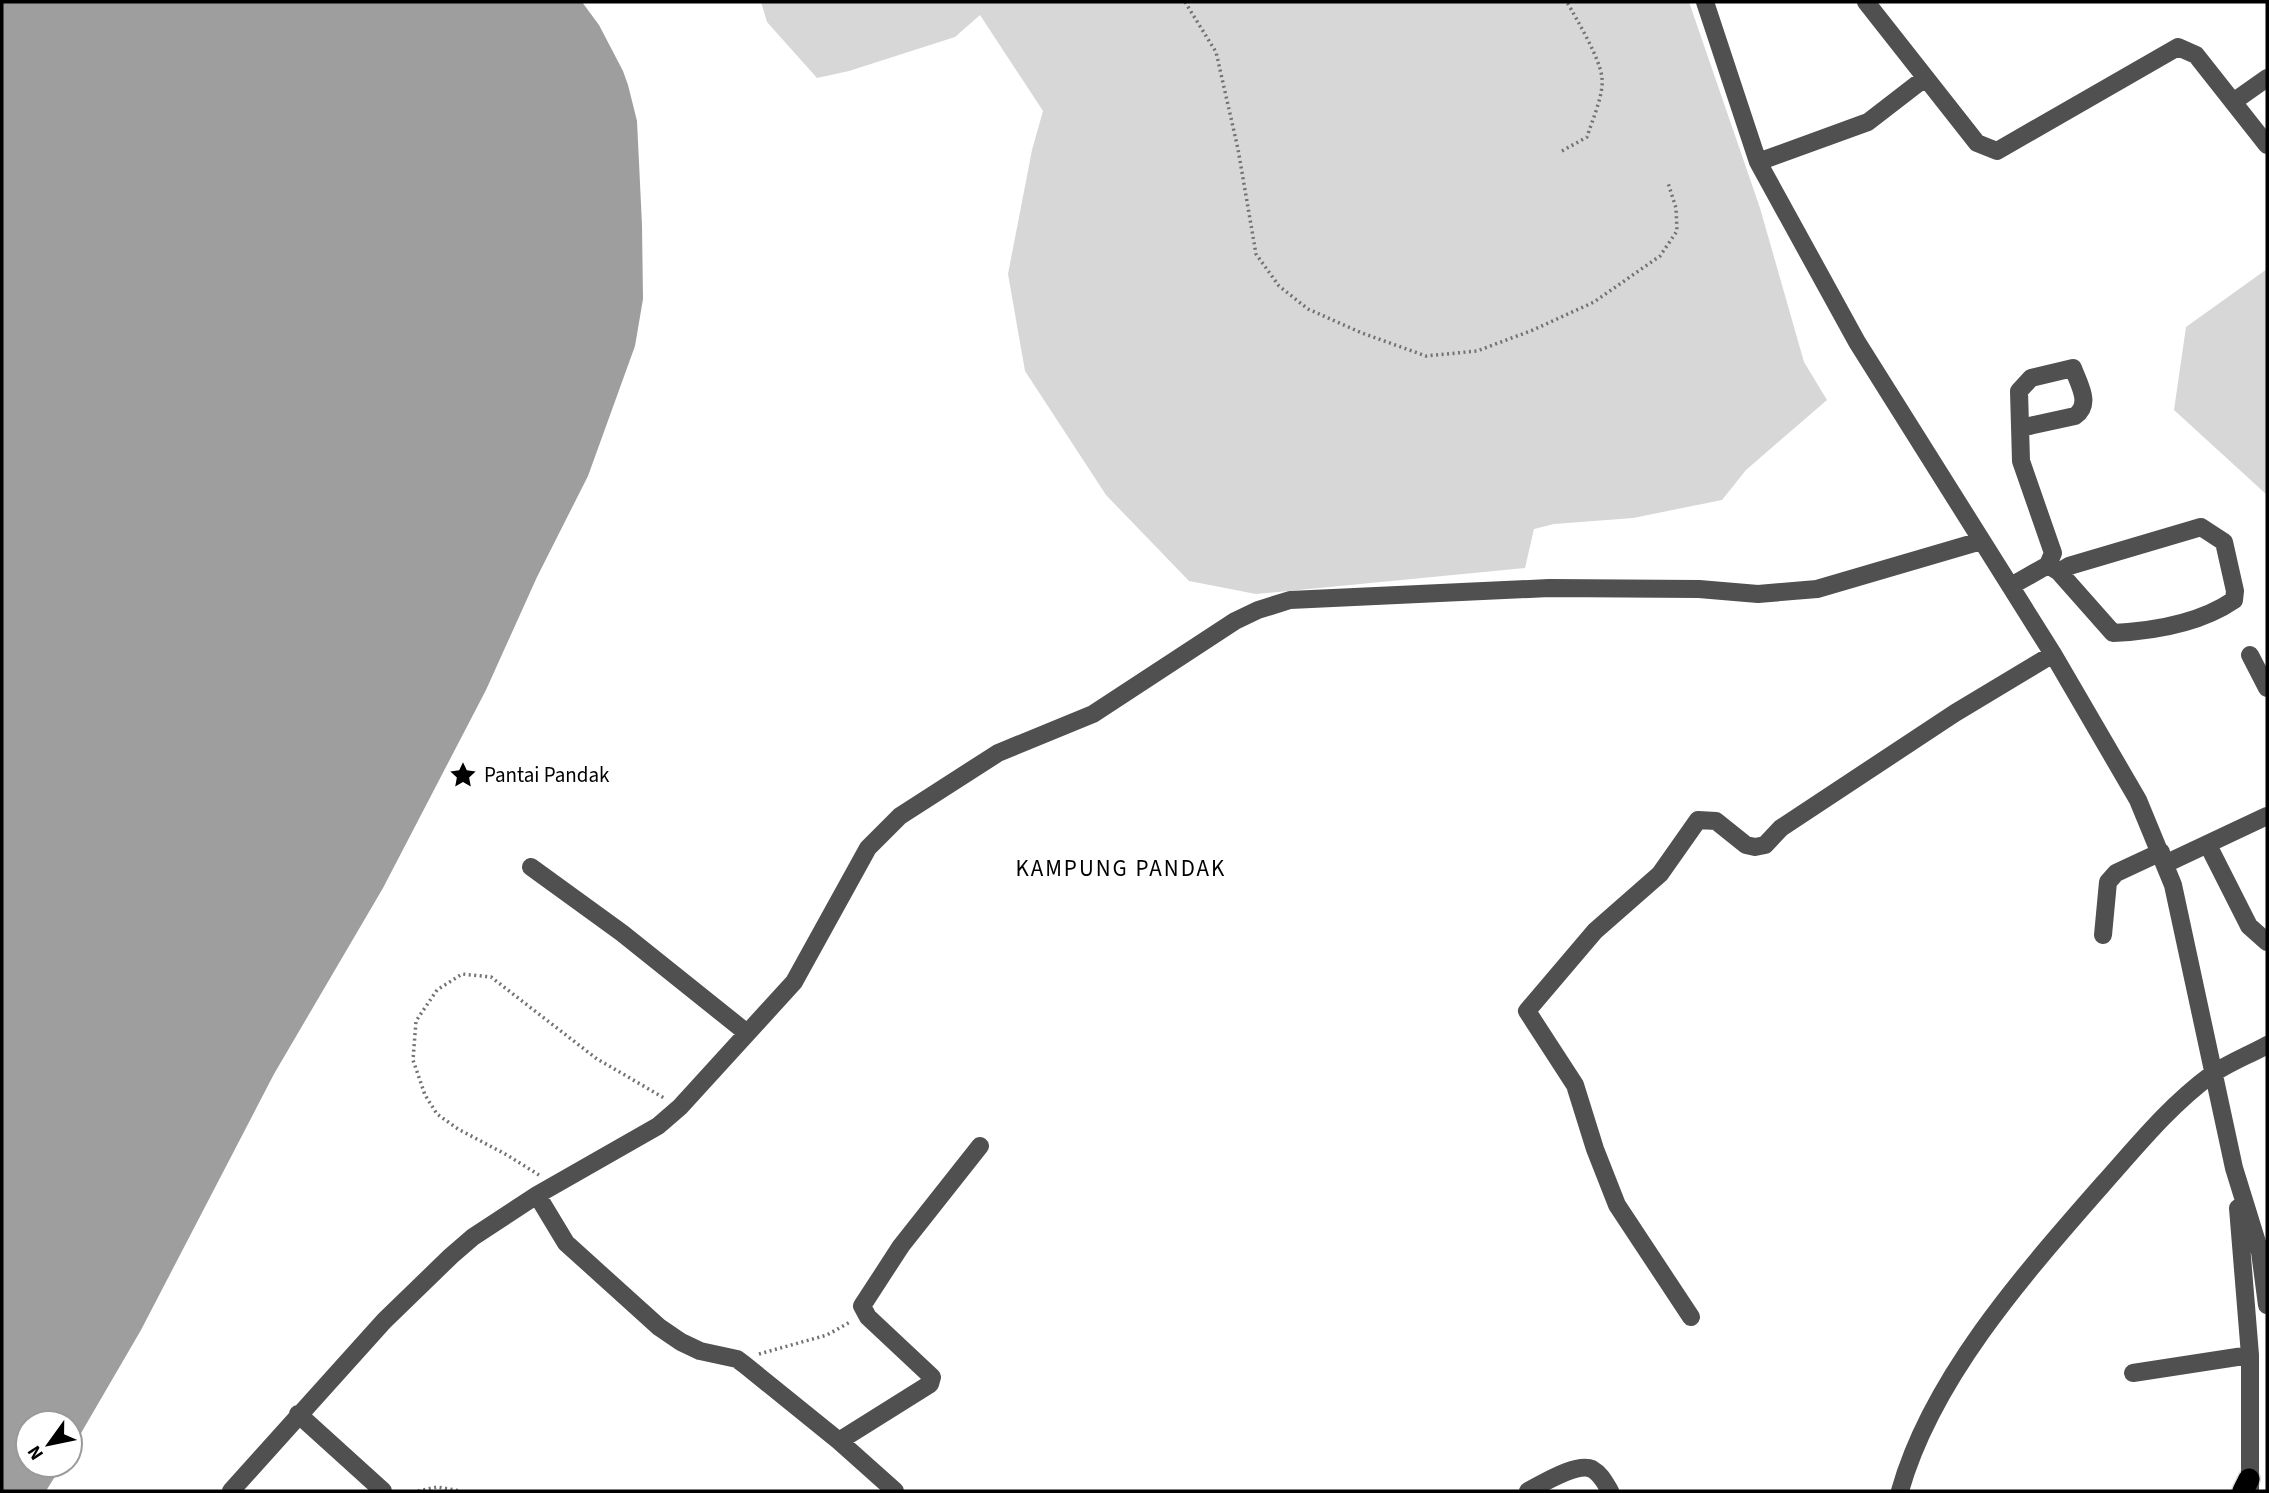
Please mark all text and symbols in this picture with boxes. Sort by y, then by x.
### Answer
place icon: Pantai Pandak [448,760,478,790]
place label: Pantai Pandak [484,760,610,790]
district label: KAMPUNG PANDAK [1016,852,1226,885]
north arrow [14,1409,84,1479]
text: N [21,1440,51,1465]

